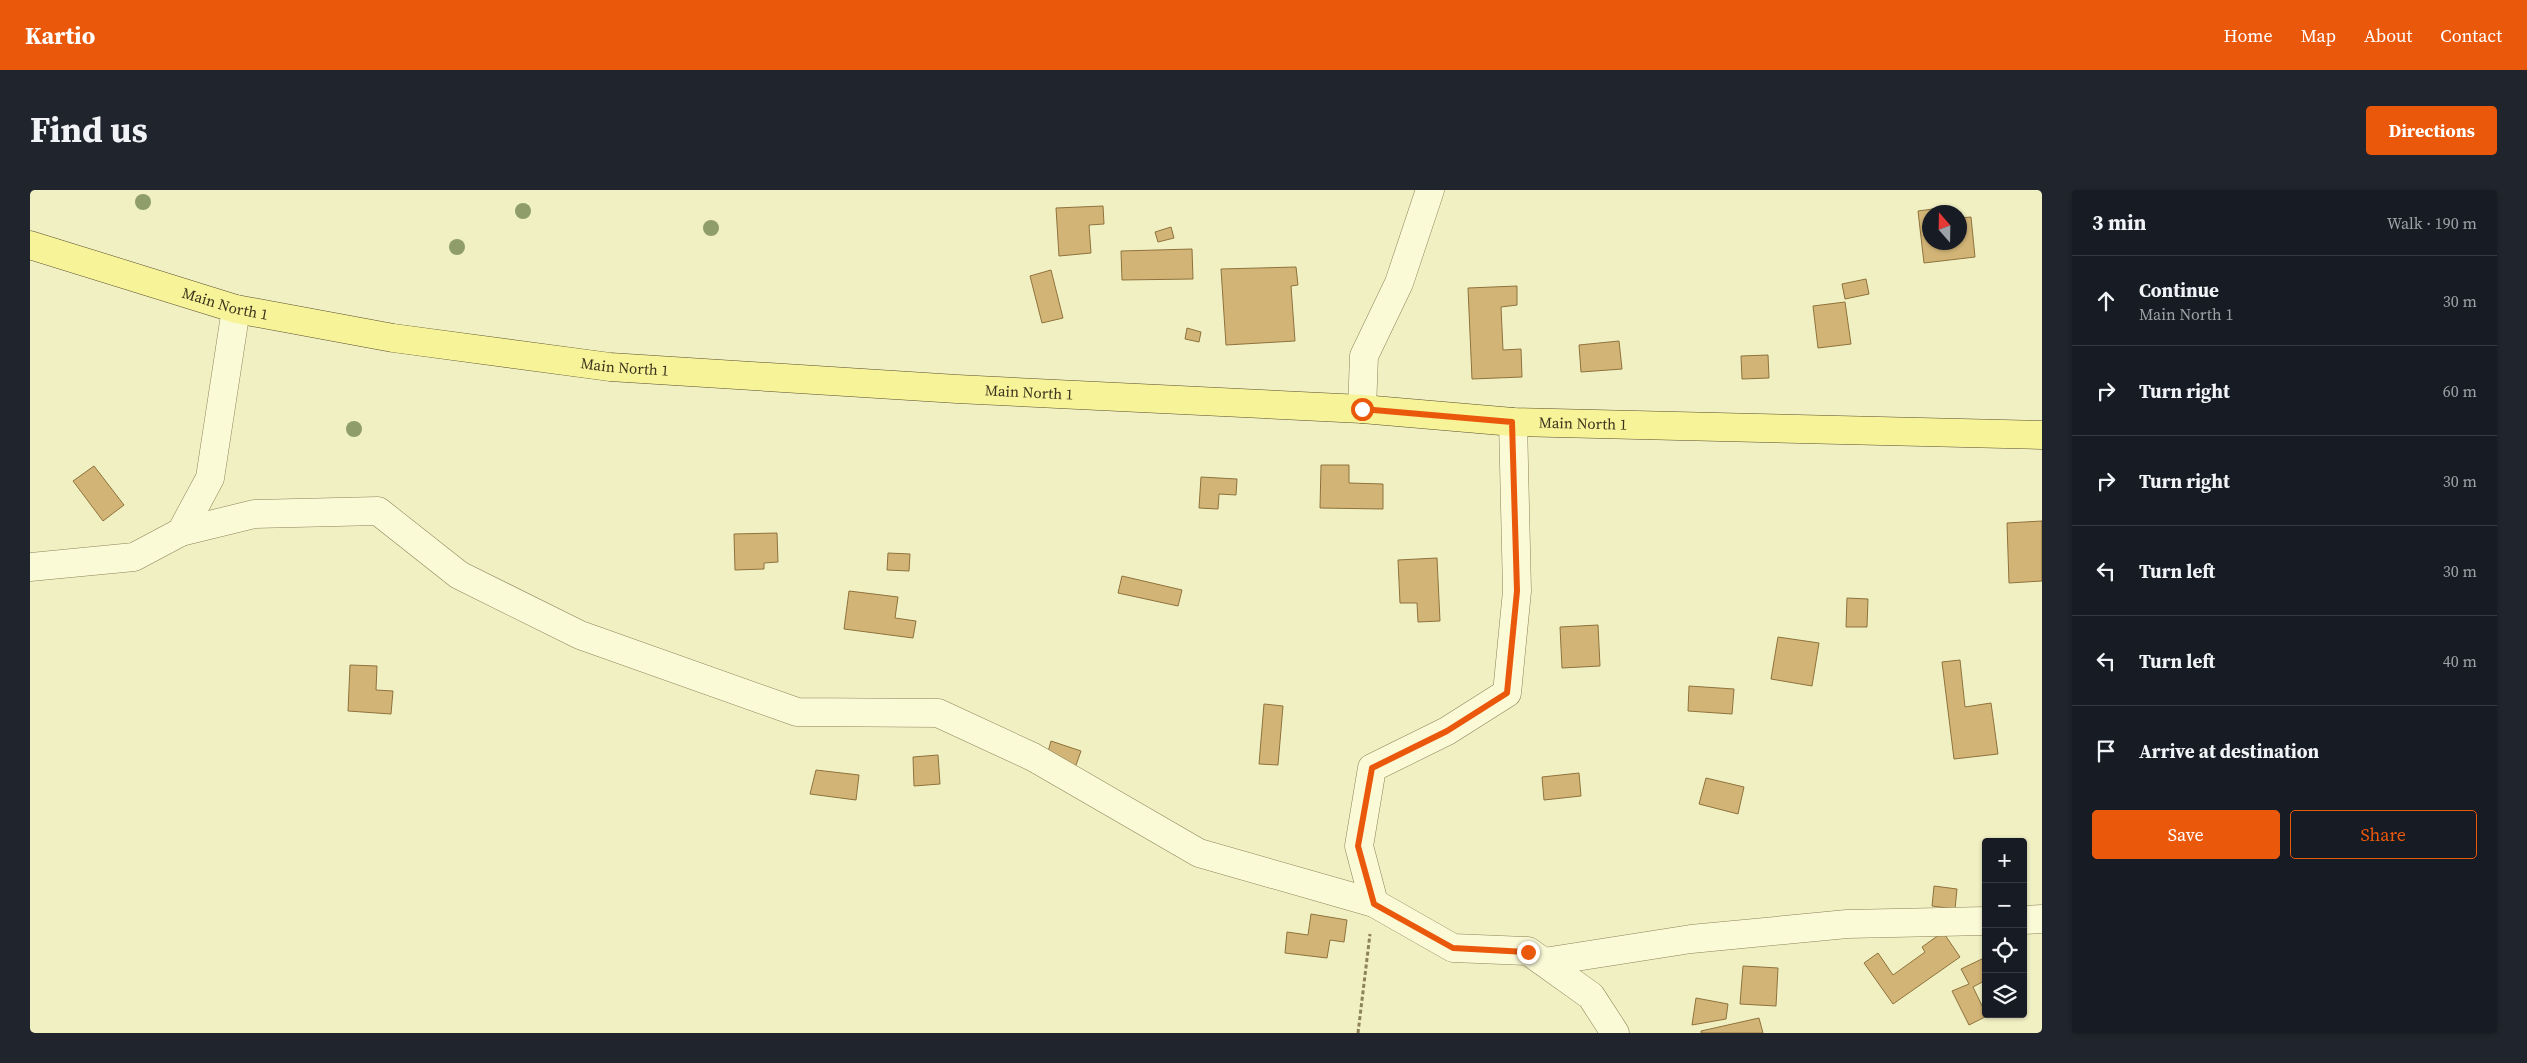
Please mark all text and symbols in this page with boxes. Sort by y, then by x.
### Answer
text: Kartio [25,19,95,52]
text: Home [2224,23,2273,48]
text: Map [2301,23,2336,48]
text: About [2364,23,2412,48]
text: Contact [2440,23,2502,48]
text: Find us [30,106,148,154]
button: Directions [2366,106,2497,155]
north arrow [1922,205,1967,250]
text: 3 min [2092,208,2147,237]
text: Walk · 190 m [2387,212,2477,234]
text: Continue [2139,277,2219,303]
street label: Main North 1 [180,282,270,325]
icon: ahead [2092,287,2120,315]
text: 30 m [2443,290,2477,312]
text: Main North 1 [2139,303,2233,325]
street label: Main North 1 [579,352,670,381]
icon: right [2092,377,2120,405]
text: Turn right [2139,378,2230,404]
street label: Main North 1 [984,379,1074,405]
text: 60 m [2443,380,2477,402]
route start [1351,398,1374,421]
street label: Main North 1 [1538,412,1628,435]
icon: right [2092,467,2120,495]
text: Turn right [2139,468,2230,494]
text: 30 m [2443,470,2477,492]
icon: left [2092,557,2120,585]
text: Turn left [2139,558,2215,584]
text: 30 m [2443,560,2477,582]
icon: left [2092,647,2120,675]
text: Turn left [2139,648,2215,674]
text: 40 m [2443,650,2477,672]
icon: arrive [2092,737,2120,765]
text: Arrive at destination [2139,738,2319,764]
button: Save [2092,810,2280,859]
button: Share [2290,810,2477,859]
map controls [1982,838,2027,1018]
button: + [1982,838,2027,883]
button: − [1982,883,2027,928]
button: locate [1982,928,2027,973]
route end [1517,941,1540,964]
button: layers [1982,973,2027,1018]

